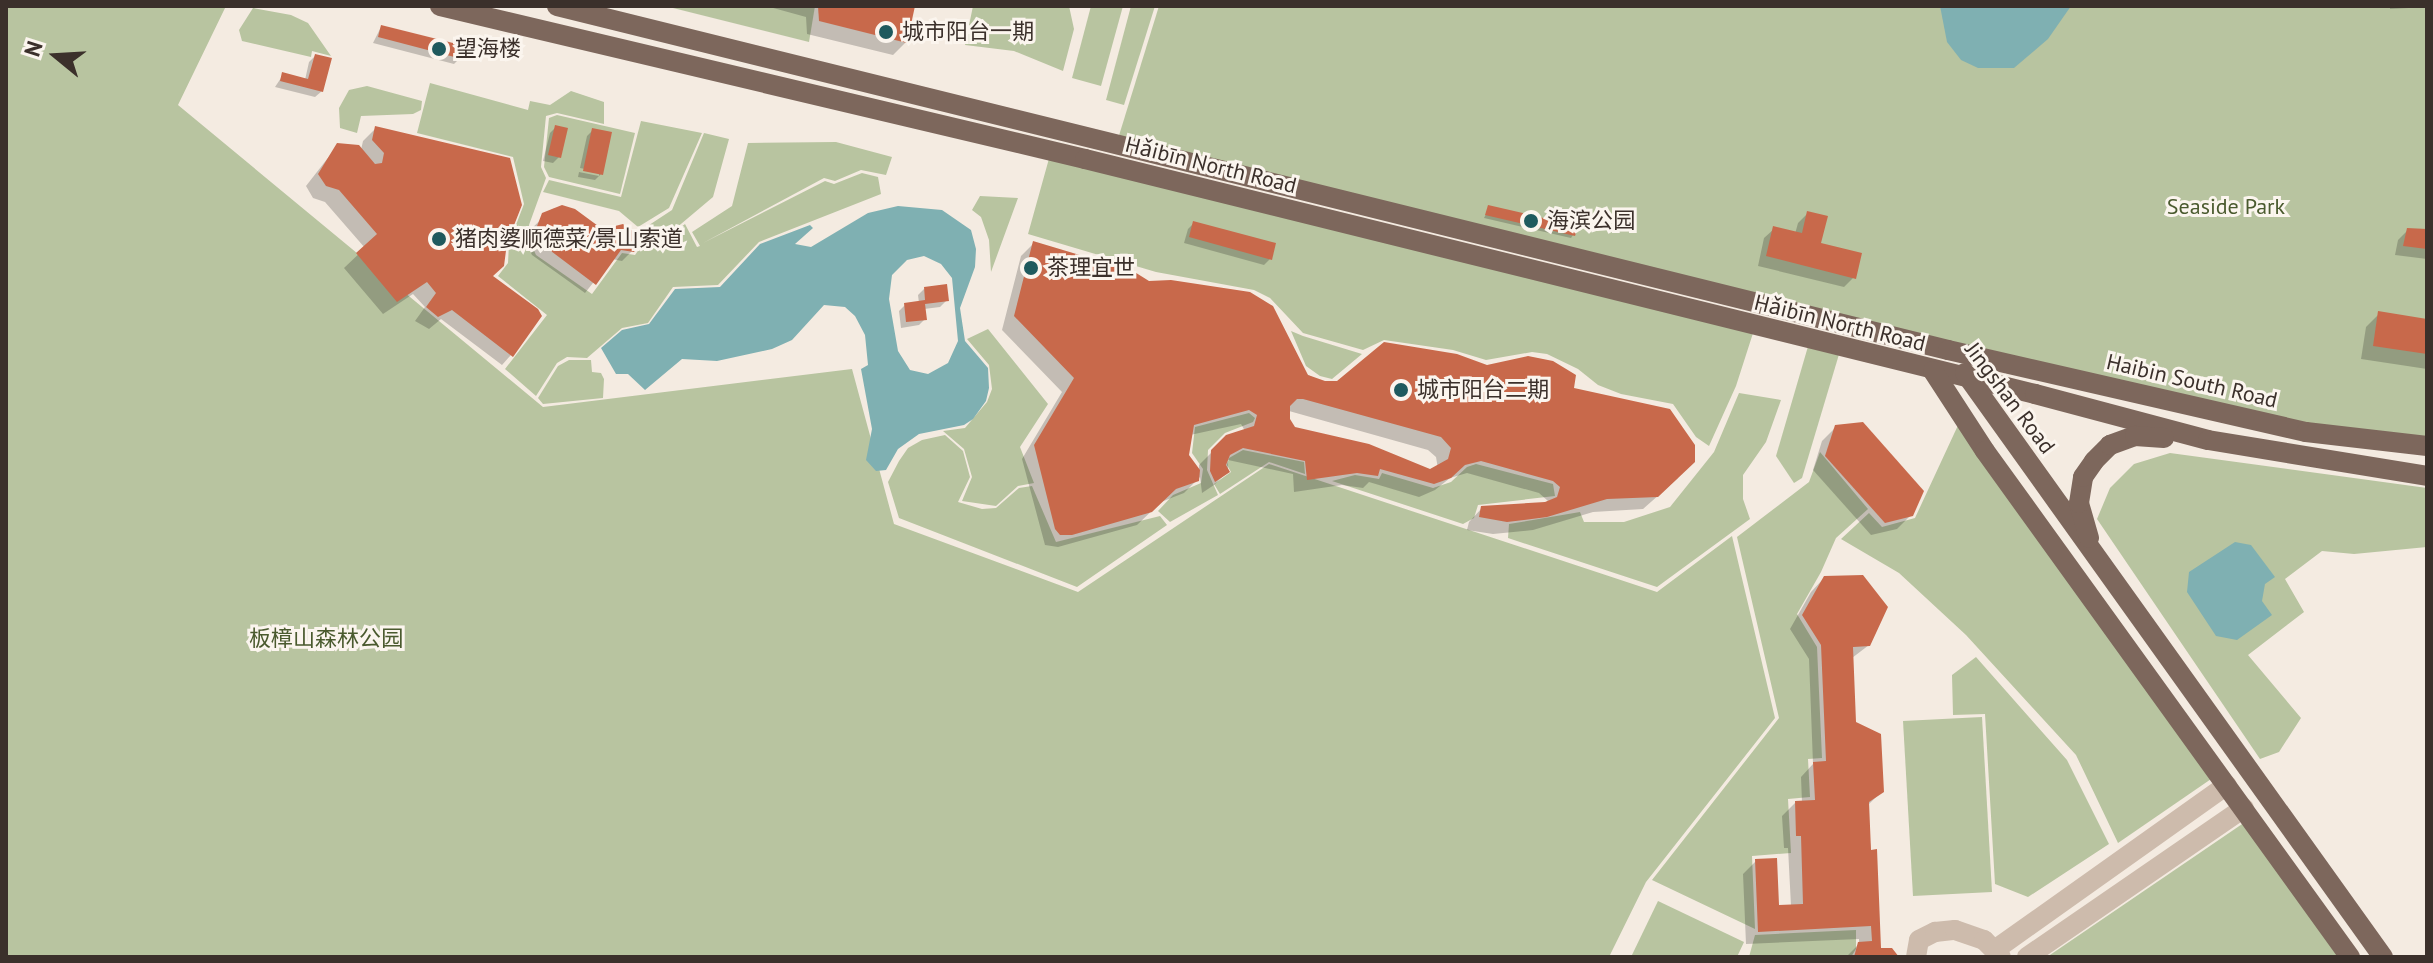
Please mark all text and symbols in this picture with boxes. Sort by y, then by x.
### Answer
north arrow [16,16,96,96]
place label: 城市阳台一期 [902,19,1034,45]
marker: 城市阳台一期 [877,23,895,41]
place label: 望海楼 [455,36,521,62]
text: N [18,37,49,60]
marker: 望海楼 [430,40,448,58]
street label: Hǎibīn North Road [1123,131,1299,199]
park label: Seaside Park [2167,194,2285,220]
place label: 海滨公园 [1547,208,1635,234]
marker: 海滨公园 [1522,212,1540,230]
place label: 猪肉婆顺德菜/景山索道 [455,226,683,252]
marker: 猪肉婆顺德菜/景山索道 [430,230,448,248]
place label: 茶理宜世 [1047,255,1135,281]
marker: 茶理宜世 [1022,259,1040,277]
street label: Hǎibīn North Road [1752,289,1928,357]
street label: Jingshan Road [1959,337,2061,459]
street label: Haibin South Road [2104,349,2280,413]
place label: 城市阳台二期 [1417,377,1549,403]
marker: 城市阳台二期 [1392,381,1410,399]
park label: 板樟山森林公园 [249,626,403,652]

